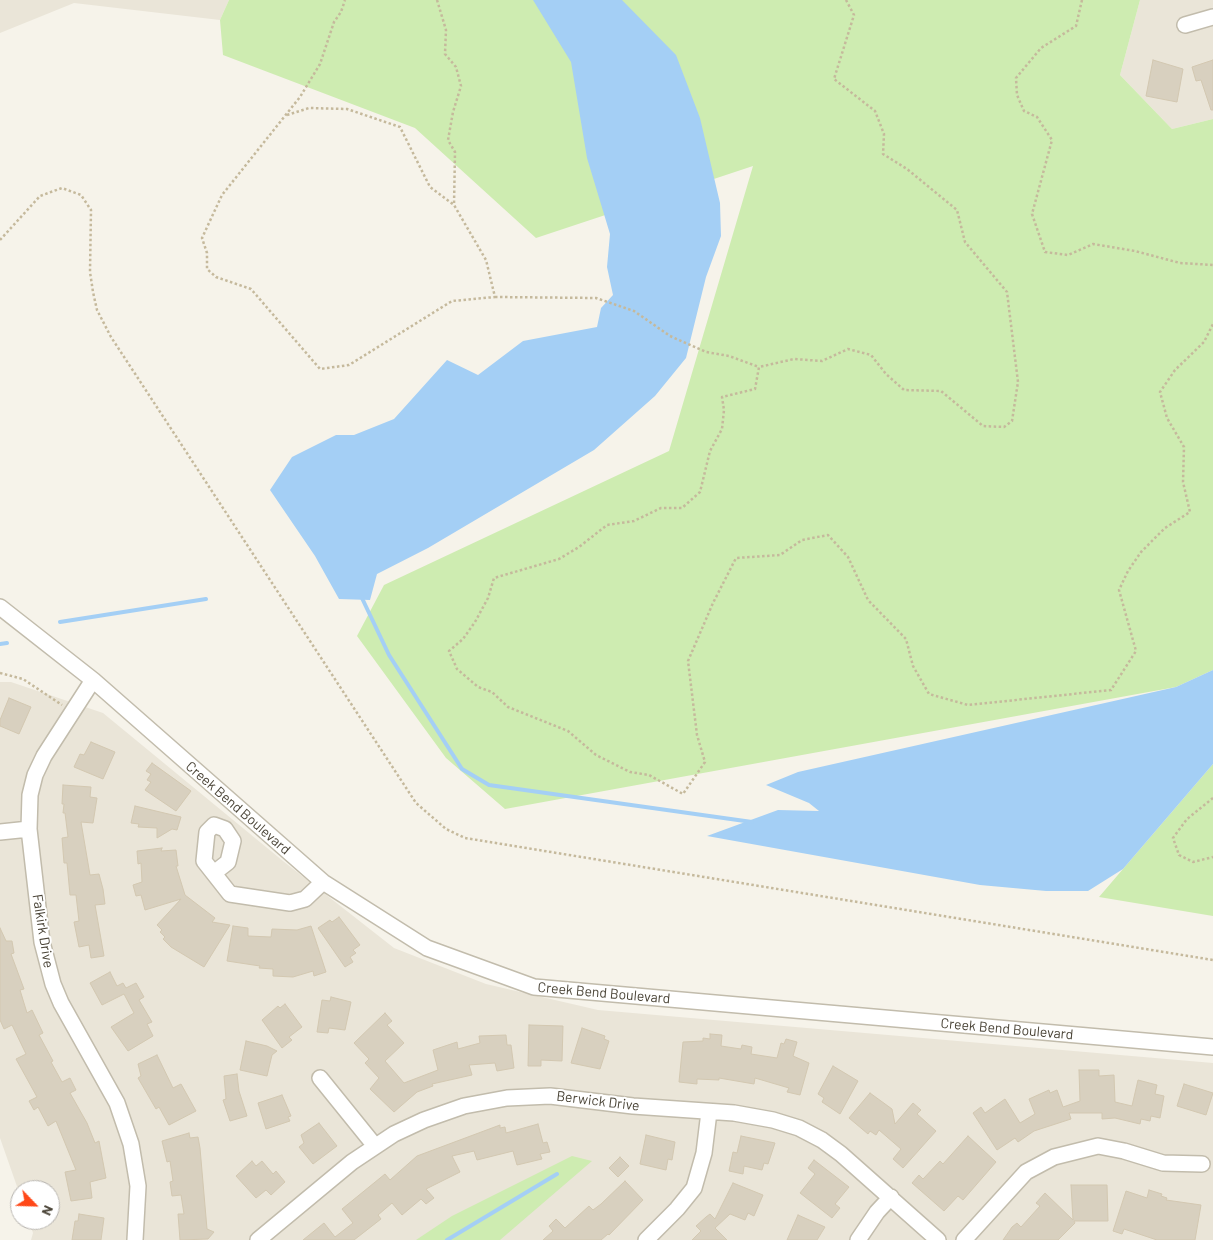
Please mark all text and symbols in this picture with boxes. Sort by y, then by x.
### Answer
street label: Creek Bend Boulevard [182,758,294,858]
street label: Falkirk Drive [29,893,57,969]
street label: Creek Bend Boulevard [537,979,671,1007]
street label: Creek Bend Boulevard [940,1015,1074,1043]
street label: Berwick Drive [555,1088,641,1114]
north arrow [10,1180,60,1230]
text: N [39,1203,58,1219]

